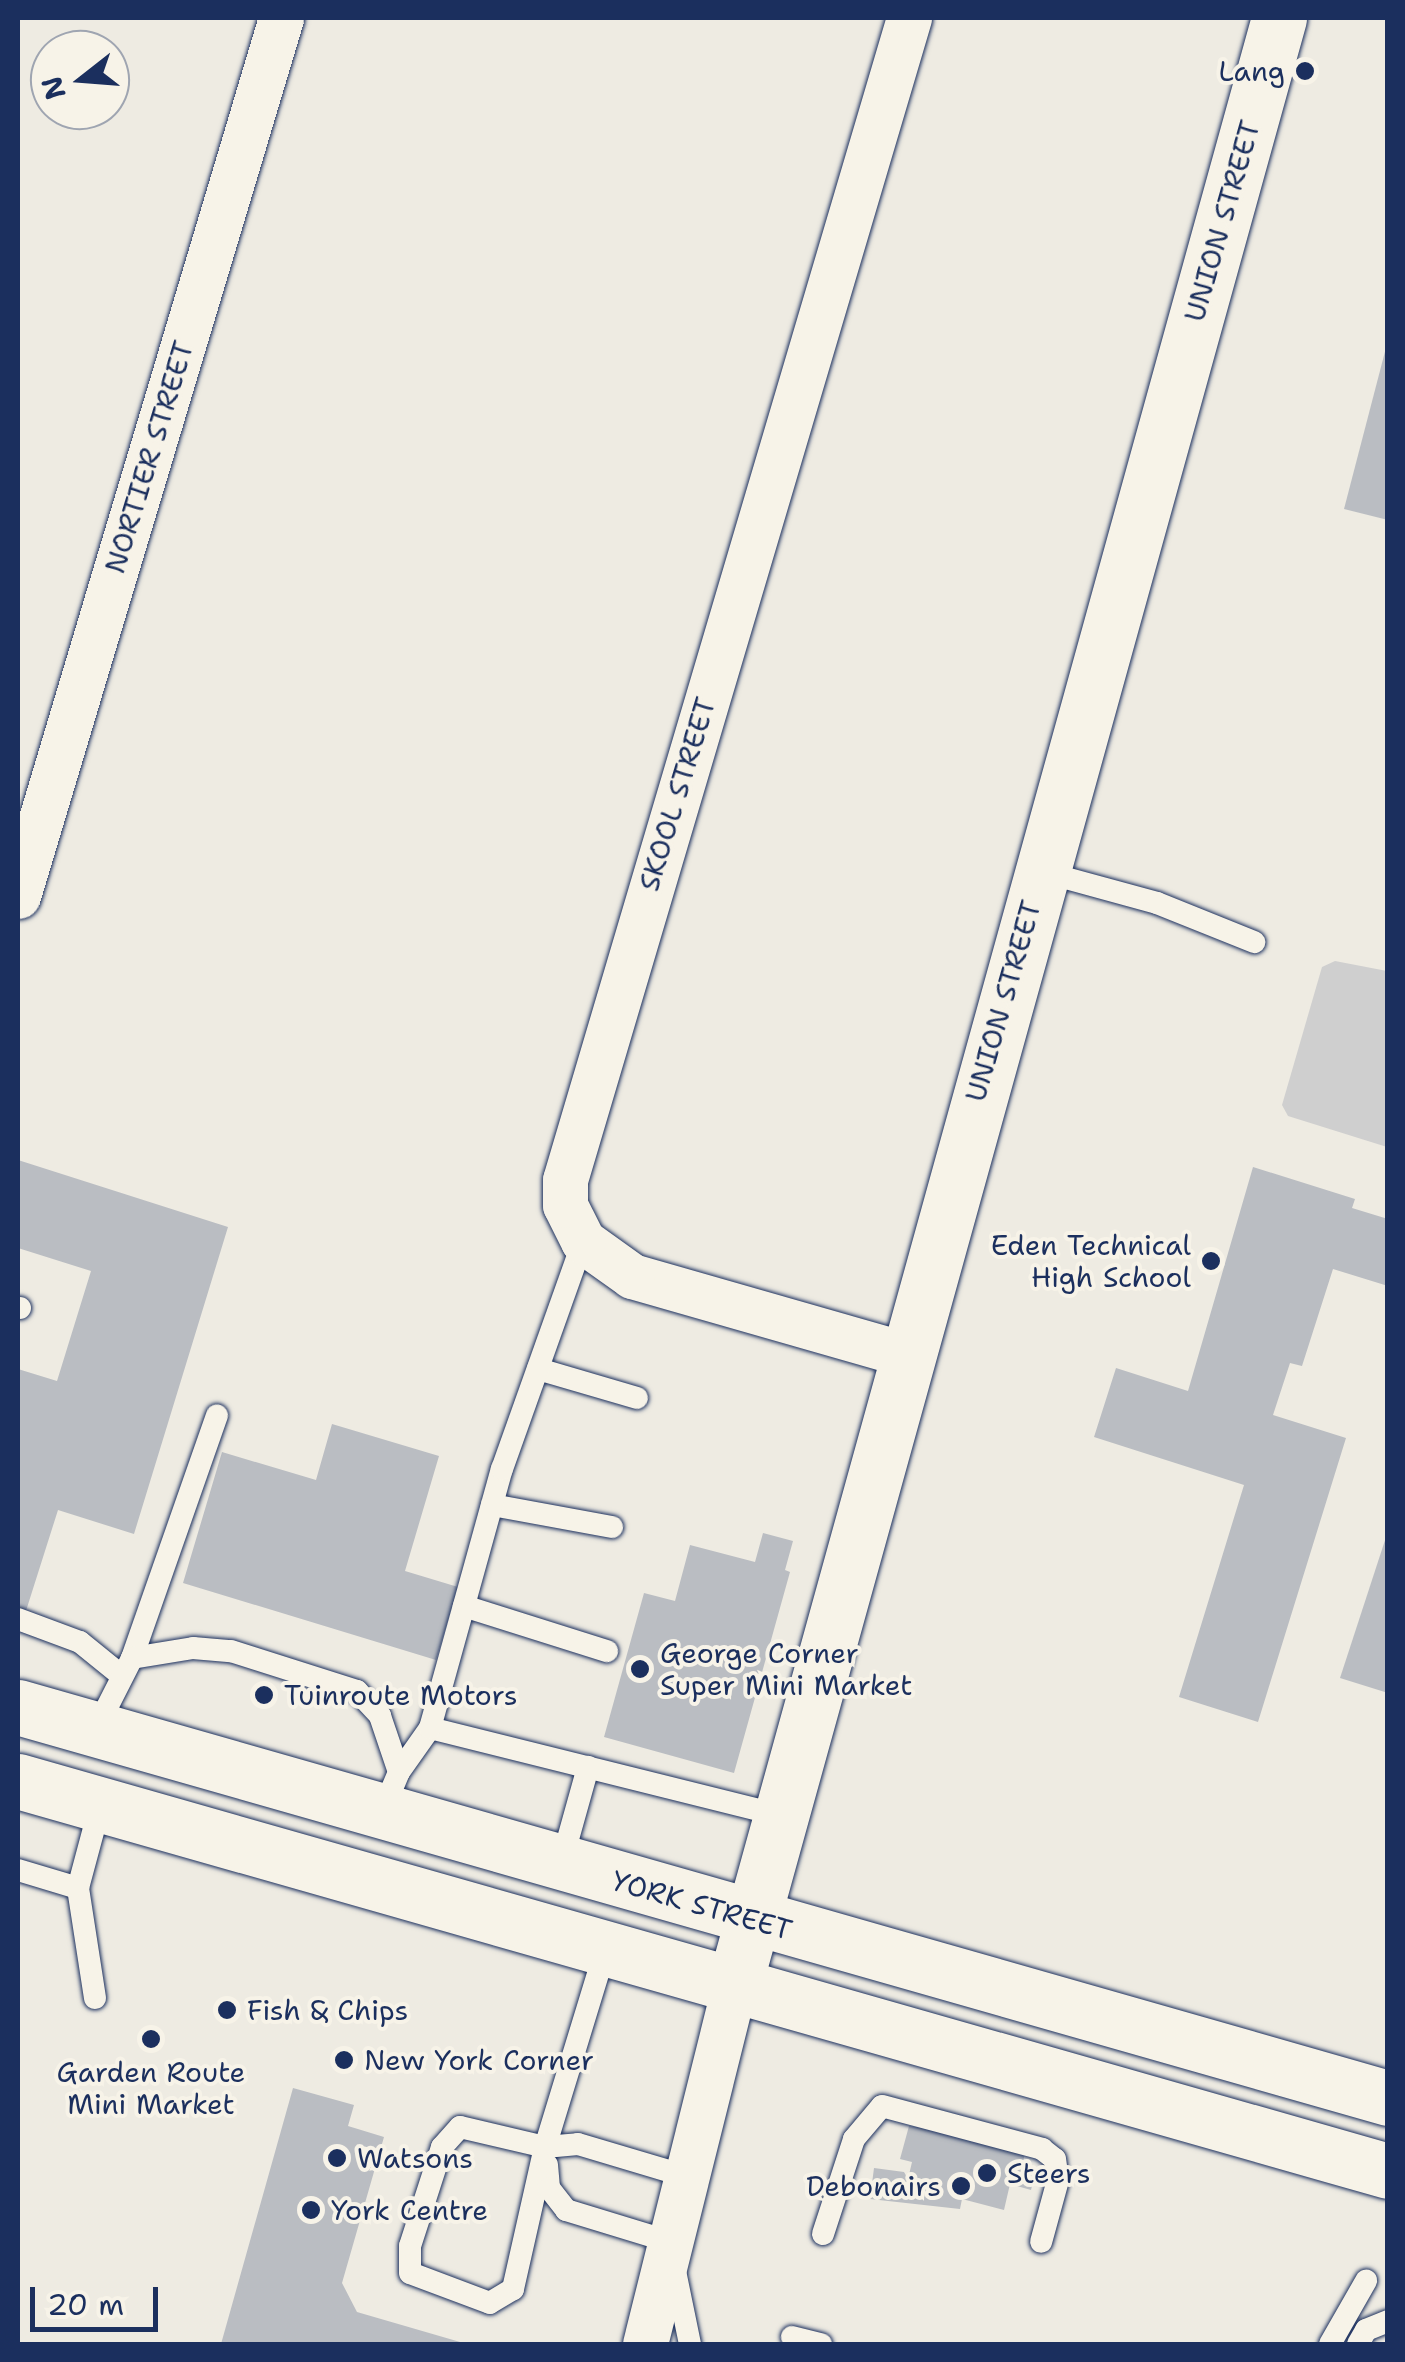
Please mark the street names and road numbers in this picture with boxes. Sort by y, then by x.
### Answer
street label: UNION STREET [1177,117,1267,325]
street label: NORTIER STREET [98,337,200,577]
street label: SKOOL STREET [632,693,722,895]
street label: UNION STREET [958,897,1048,1105]
street label: YORK STREET [608,1863,796,1947]

